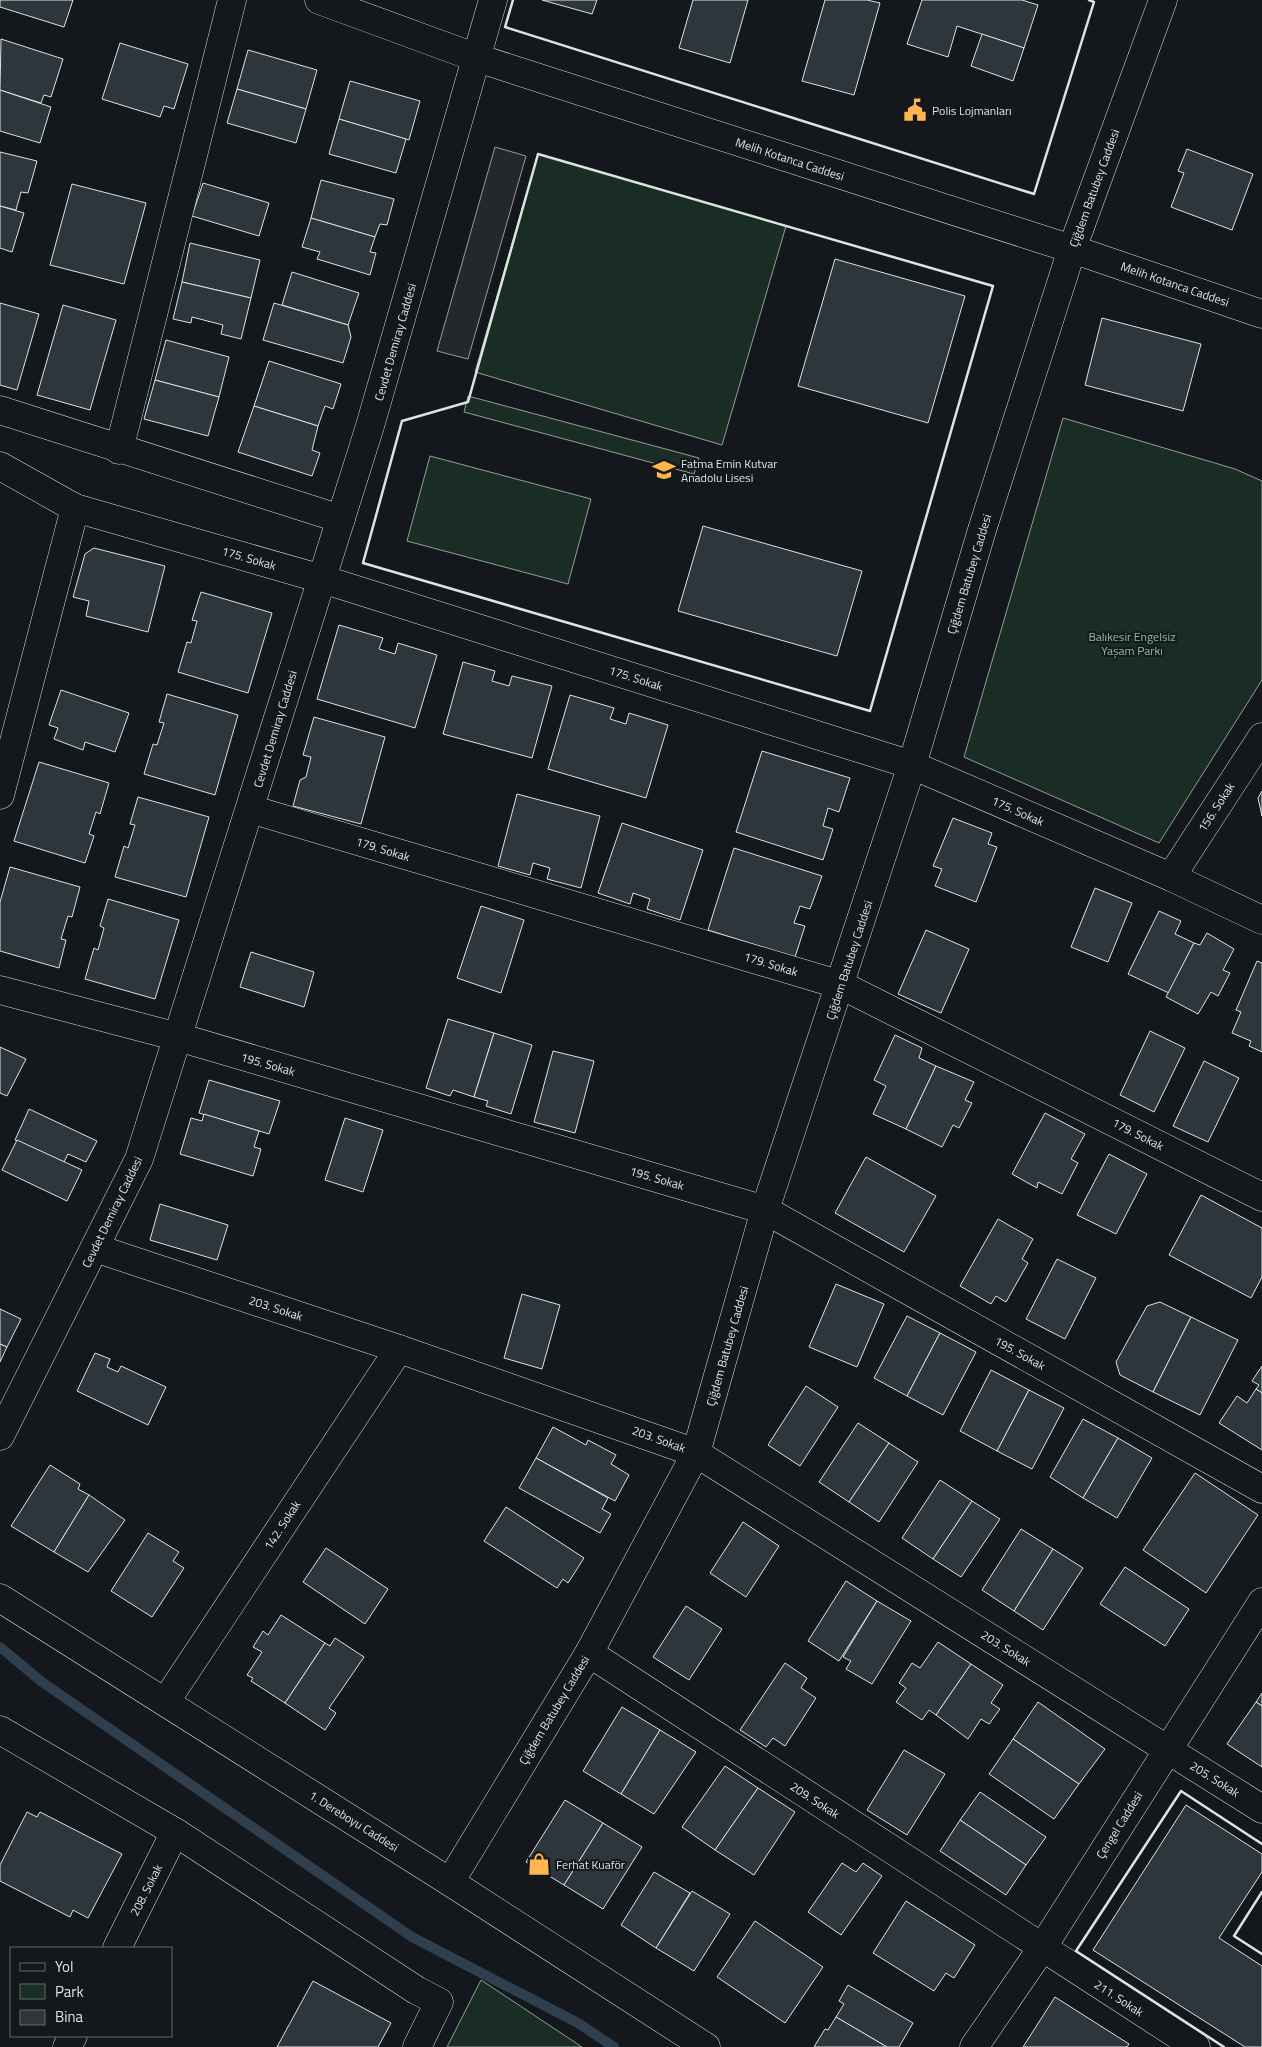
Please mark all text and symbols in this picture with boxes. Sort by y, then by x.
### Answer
public building icon: Polis Lojmanları [902,97,928,123]
place label: Polis Lojmanları [932,101,1012,120]
street label: Çiğdem Batubey Caddesi [1064,126,1124,250]
street label: Melih Kotanca Caddesi [733,132,847,186]
street label: Melih Kotanca Caddesi [1118,257,1232,311]
street label: Cevdet Demiray Caddesi [369,281,421,403]
place label: Fatma Emin Kutvar Anadolu Lisesi [681,454,777,487]
school or university icon: Fatma Emin Kutvar Anadolu Lisesi [651,457,677,483]
street label: Çiğdem Batubey Caddesi [942,512,996,636]
street label: 175. Sokak [220,541,279,575]
park label: Balıkesir Engelsiz Yaşam Parkı [1088,627,1176,660]
street label: 175. Sokak [607,660,666,696]
street label: Cevdet Demiray Caddesi [248,668,302,790]
street label: 156. Sokak [1193,778,1239,836]
street label: 175. Sokak [989,791,1048,831]
street label: 179. Sokak [354,832,413,866]
street label: Çiğdem Batubey Caddesi [821,898,877,1022]
street label: 179. Sokak [742,947,801,981]
street label: 195. Sokak [239,1047,298,1081]
street label: 179. Sokak [1109,1113,1167,1155]
street label: Cevdet Demiray Caddesi [77,1153,147,1271]
street label: 195. Sokak [628,1161,687,1195]
street label: Çiğdem Batubey Caddesi [701,1283,753,1409]
street label: 203. Sokak [247,1290,306,1326]
street label: 195. Sokak [991,1331,1049,1375]
street label: 203. Sokak [630,1421,689,1458]
street label: 142. Sokak [259,1496,305,1554]
street label: 203. Sokak [977,1625,1035,1671]
street label: Çiğdem Batubey Caddesi [514,1652,594,1768]
street label: 205. Sokak [1186,1756,1244,1802]
street label: 209. Sokak [786,1777,844,1823]
street label: 1. Dereboyu Caddesi [305,1786,403,1856]
street label: Çengel Caddesi [1091,1788,1147,1862]
shop icon: Ferhat Kuaför [526,1851,552,1877]
place label: Ferhat Kuaför [556,1855,625,1874]
street label: 208. Sokak [125,1861,167,1919]
legend [10,1947,172,2037]
text: Yol [55,1955,73,1978]
street label: 211. Sokak [1090,1975,1148,2021]
text: Park [55,1980,84,2003]
text: Bina [55,2005,84,2028]

